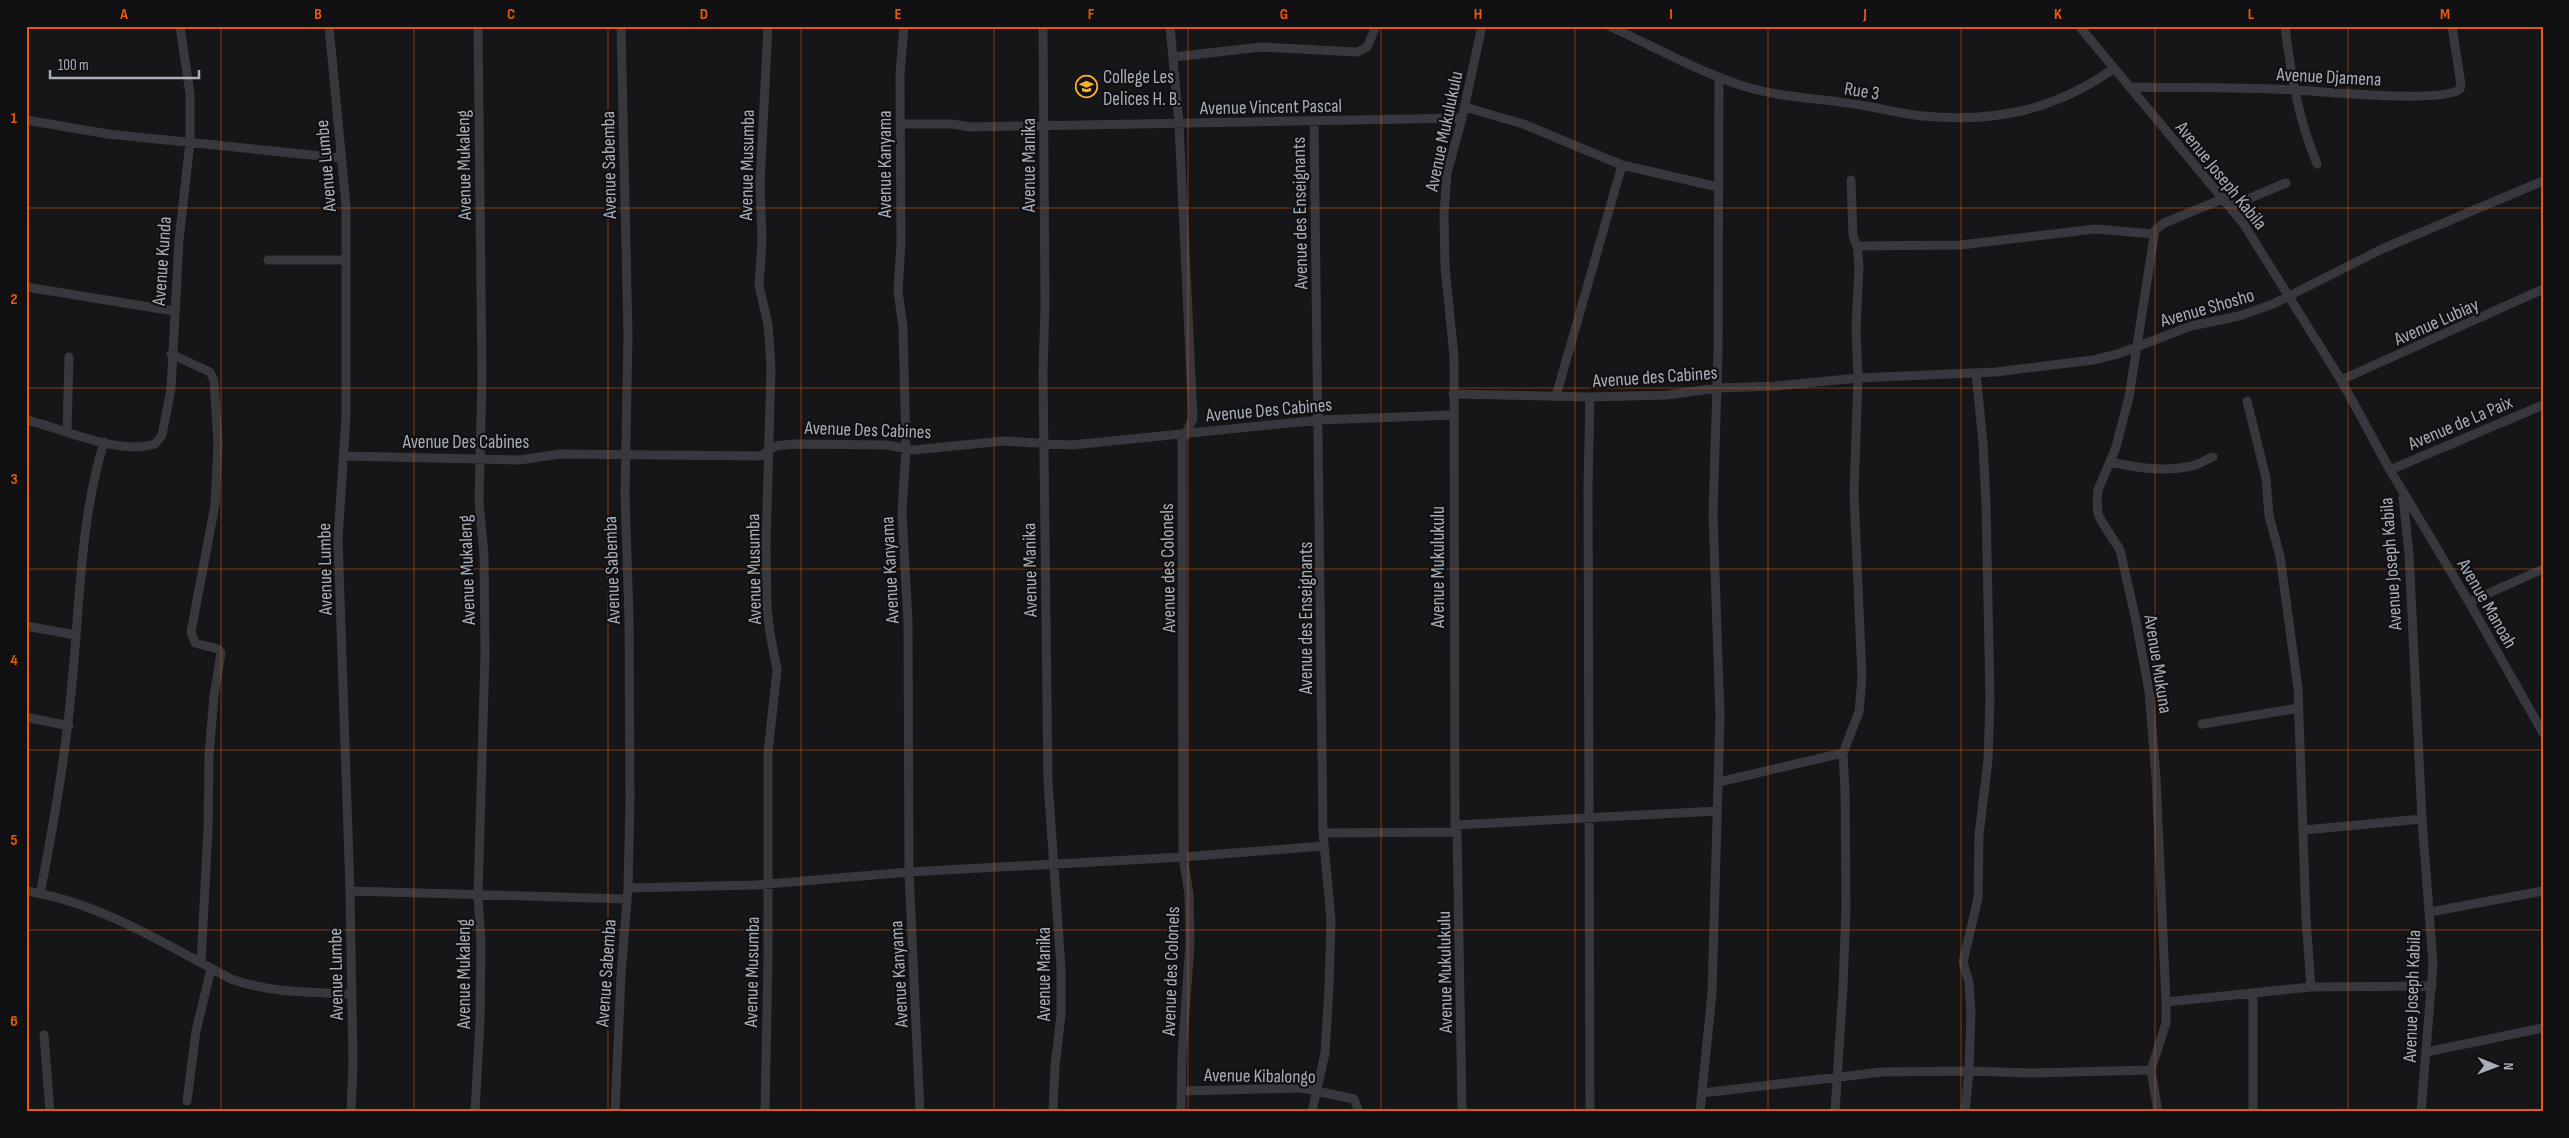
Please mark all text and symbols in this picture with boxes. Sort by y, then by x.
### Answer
text: A [119,5,128,24]
text: B [314,5,322,24]
text: C [507,5,515,24]
text: D [700,5,708,24]
text: E [895,5,902,24]
text: F [1088,5,1095,24]
text: G [1280,5,1288,24]
text: H [1474,5,1482,24]
text: I [1669,5,1673,24]
text: J [1862,5,1867,24]
text: K [2054,5,2062,24]
text: L [2248,5,2255,24]
text: M [2440,5,2450,24]
scale bar [50,48,199,80]
text: 100 m [58,56,89,75]
street label: Avenue Djamena [2275,63,2382,92]
place label: College Les Delices H. B. [1103,66,1181,111]
street label: Avenue Mukulukulu [1420,69,1468,194]
school or university icon: College Les Delices H. B. [1075,75,1099,99]
street label: Rue 3 [1843,77,1881,106]
street label: Avenue Vincent Pascal [1199,95,1342,120]
text: 1 [11,109,18,128]
street label: Avenue Mukaleng [452,109,477,221]
street label: Avenue Musumba [735,109,760,222]
street label: Avenue Kanyama [874,110,897,219]
street label: Avenue Sabemba [597,111,622,220]
street label: Avenue Joseph Kabila [2169,116,2272,235]
street label: Avenue Manika [1018,118,1041,213]
street label: Avenue Lumbe [311,119,342,214]
street label: Avenue des Enseignants [1288,136,1313,290]
street label: Avenue Kunda [148,216,177,307]
street label: Avenue Shosho [2157,284,2257,333]
text: 2 [10,290,18,309]
street label: Avenue Lubiay [2390,293,2483,352]
street label: Avenue des Cabines [1591,362,1718,393]
street label: Avenue de La Paix [2404,391,2516,456]
street label: Avenue Des Cabines [1204,394,1333,428]
street label: Avenue Des Cabines [803,417,932,444]
street label: Avenue Des Cabines [402,431,529,454]
text: 3 [10,470,18,489]
street label: Avenue Joseph Kabila [2375,497,2408,632]
street label: Avenue des Colonels [1156,503,1181,634]
street label: Avenue Mukulukulu [1427,506,1450,629]
street label: Avenue Musumba [742,513,767,626]
street label: Avenue Mukaleng [454,514,481,626]
street label: Avenue Sabemba [599,516,626,625]
street label: Avenue Kanyama [876,516,905,625]
street label: Avenue Lumbe [313,523,338,616]
street label: Avenue Manika [1018,523,1043,618]
street label: Avenue des Enseignants [1295,542,1318,695]
street label: Avenue Manoah [2451,554,2522,653]
street label: Avenue Mukuna [2138,612,2177,715]
text: 4 [10,651,18,670]
text: 5 [10,831,18,850]
street label: Avenue des Colonels [1158,906,1185,1037]
street label: Avenue Mukulukulu [1433,911,1458,1034]
street label: Avenue Musumba [740,916,765,1029]
street label: Avenue Mukaleng [453,919,476,1030]
street label: Avenue Sabemba [591,919,622,1029]
street label: Avenue Kanyama [885,920,914,1029]
street label: Avenue Manika [1033,927,1056,1022]
street label: Avenue Lumbe [324,928,349,1021]
street label: Avenue Joseph Kabila [2399,929,2426,1064]
text: 6 [10,1012,18,1031]
north arrow [2472,1040,2522,1090]
text: N [2500,1062,2517,1070]
street label: Avenue Kibalongo [1203,1064,1316,1089]

